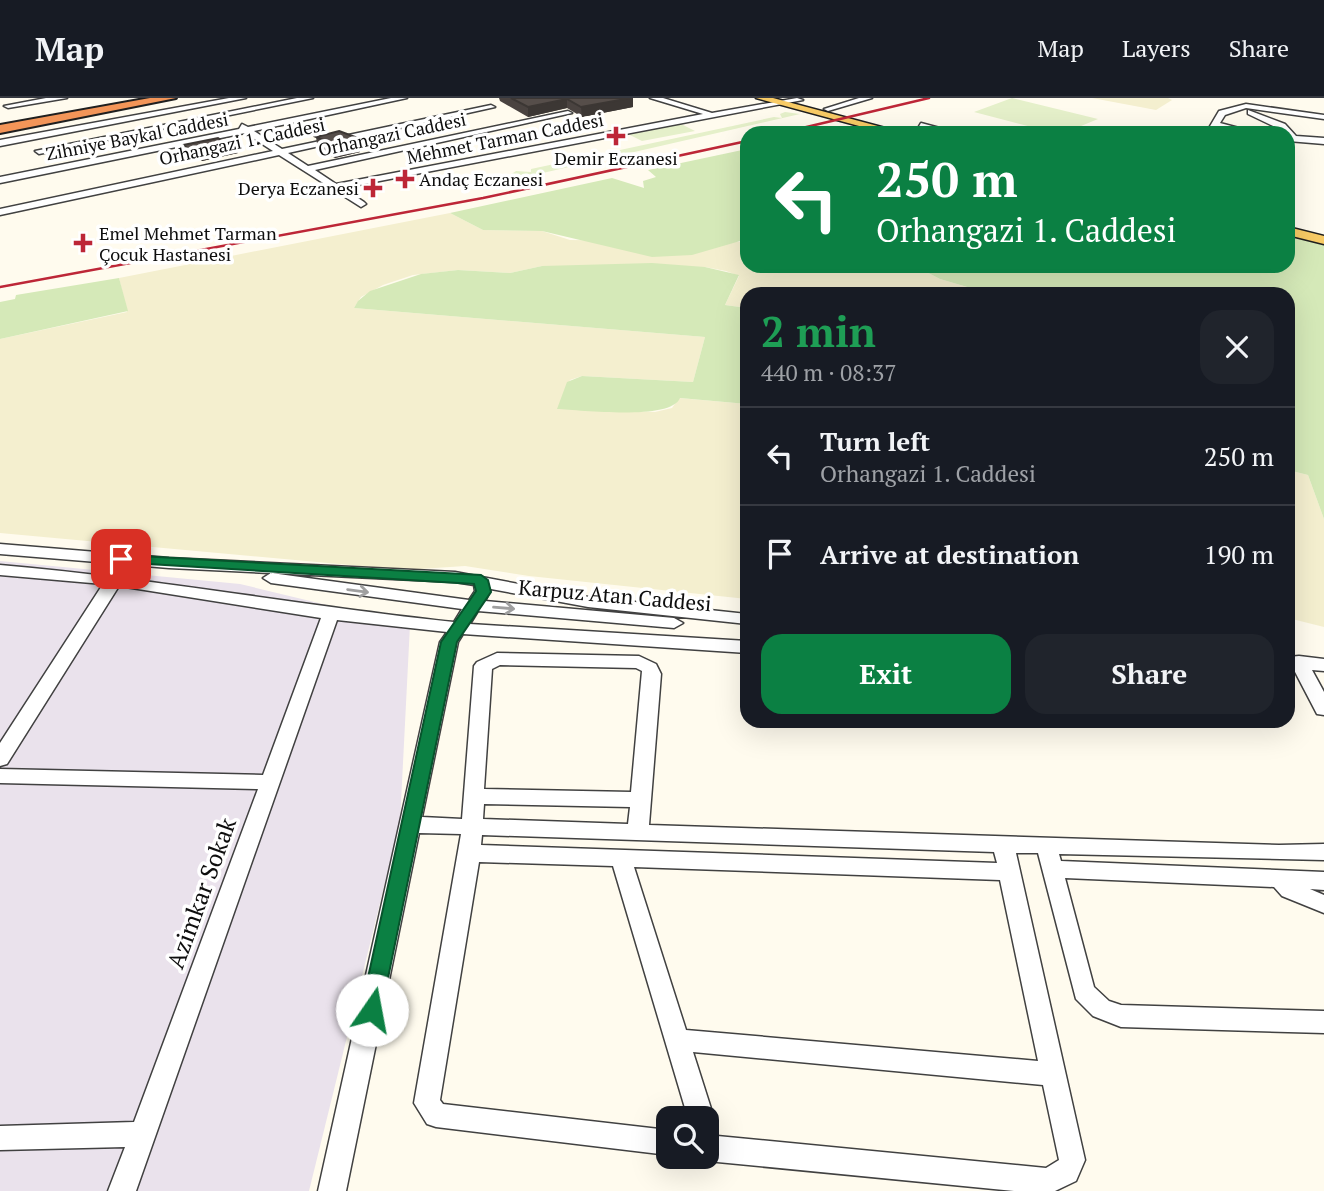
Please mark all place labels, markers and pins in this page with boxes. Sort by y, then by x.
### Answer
marker: Demir Eczanesi [608,128,624,144]
place label: Demir Eczanesi [554,146,678,170]
place label: Andaç Eczanesi [419,167,543,191]
marker: Andaç Eczanesi [397,171,413,187]
place label: Derya Eczanesi [238,176,359,200]
marker: Derya Eczanesi [365,180,381,196]
place label: Emel Mehmet Tarman Çocuk Hastanesi [99,221,277,266]
marker: Emel Mehmet Tarman Çocuk Hastanesi [73,233,93,253]
pin [91,529,151,589]

